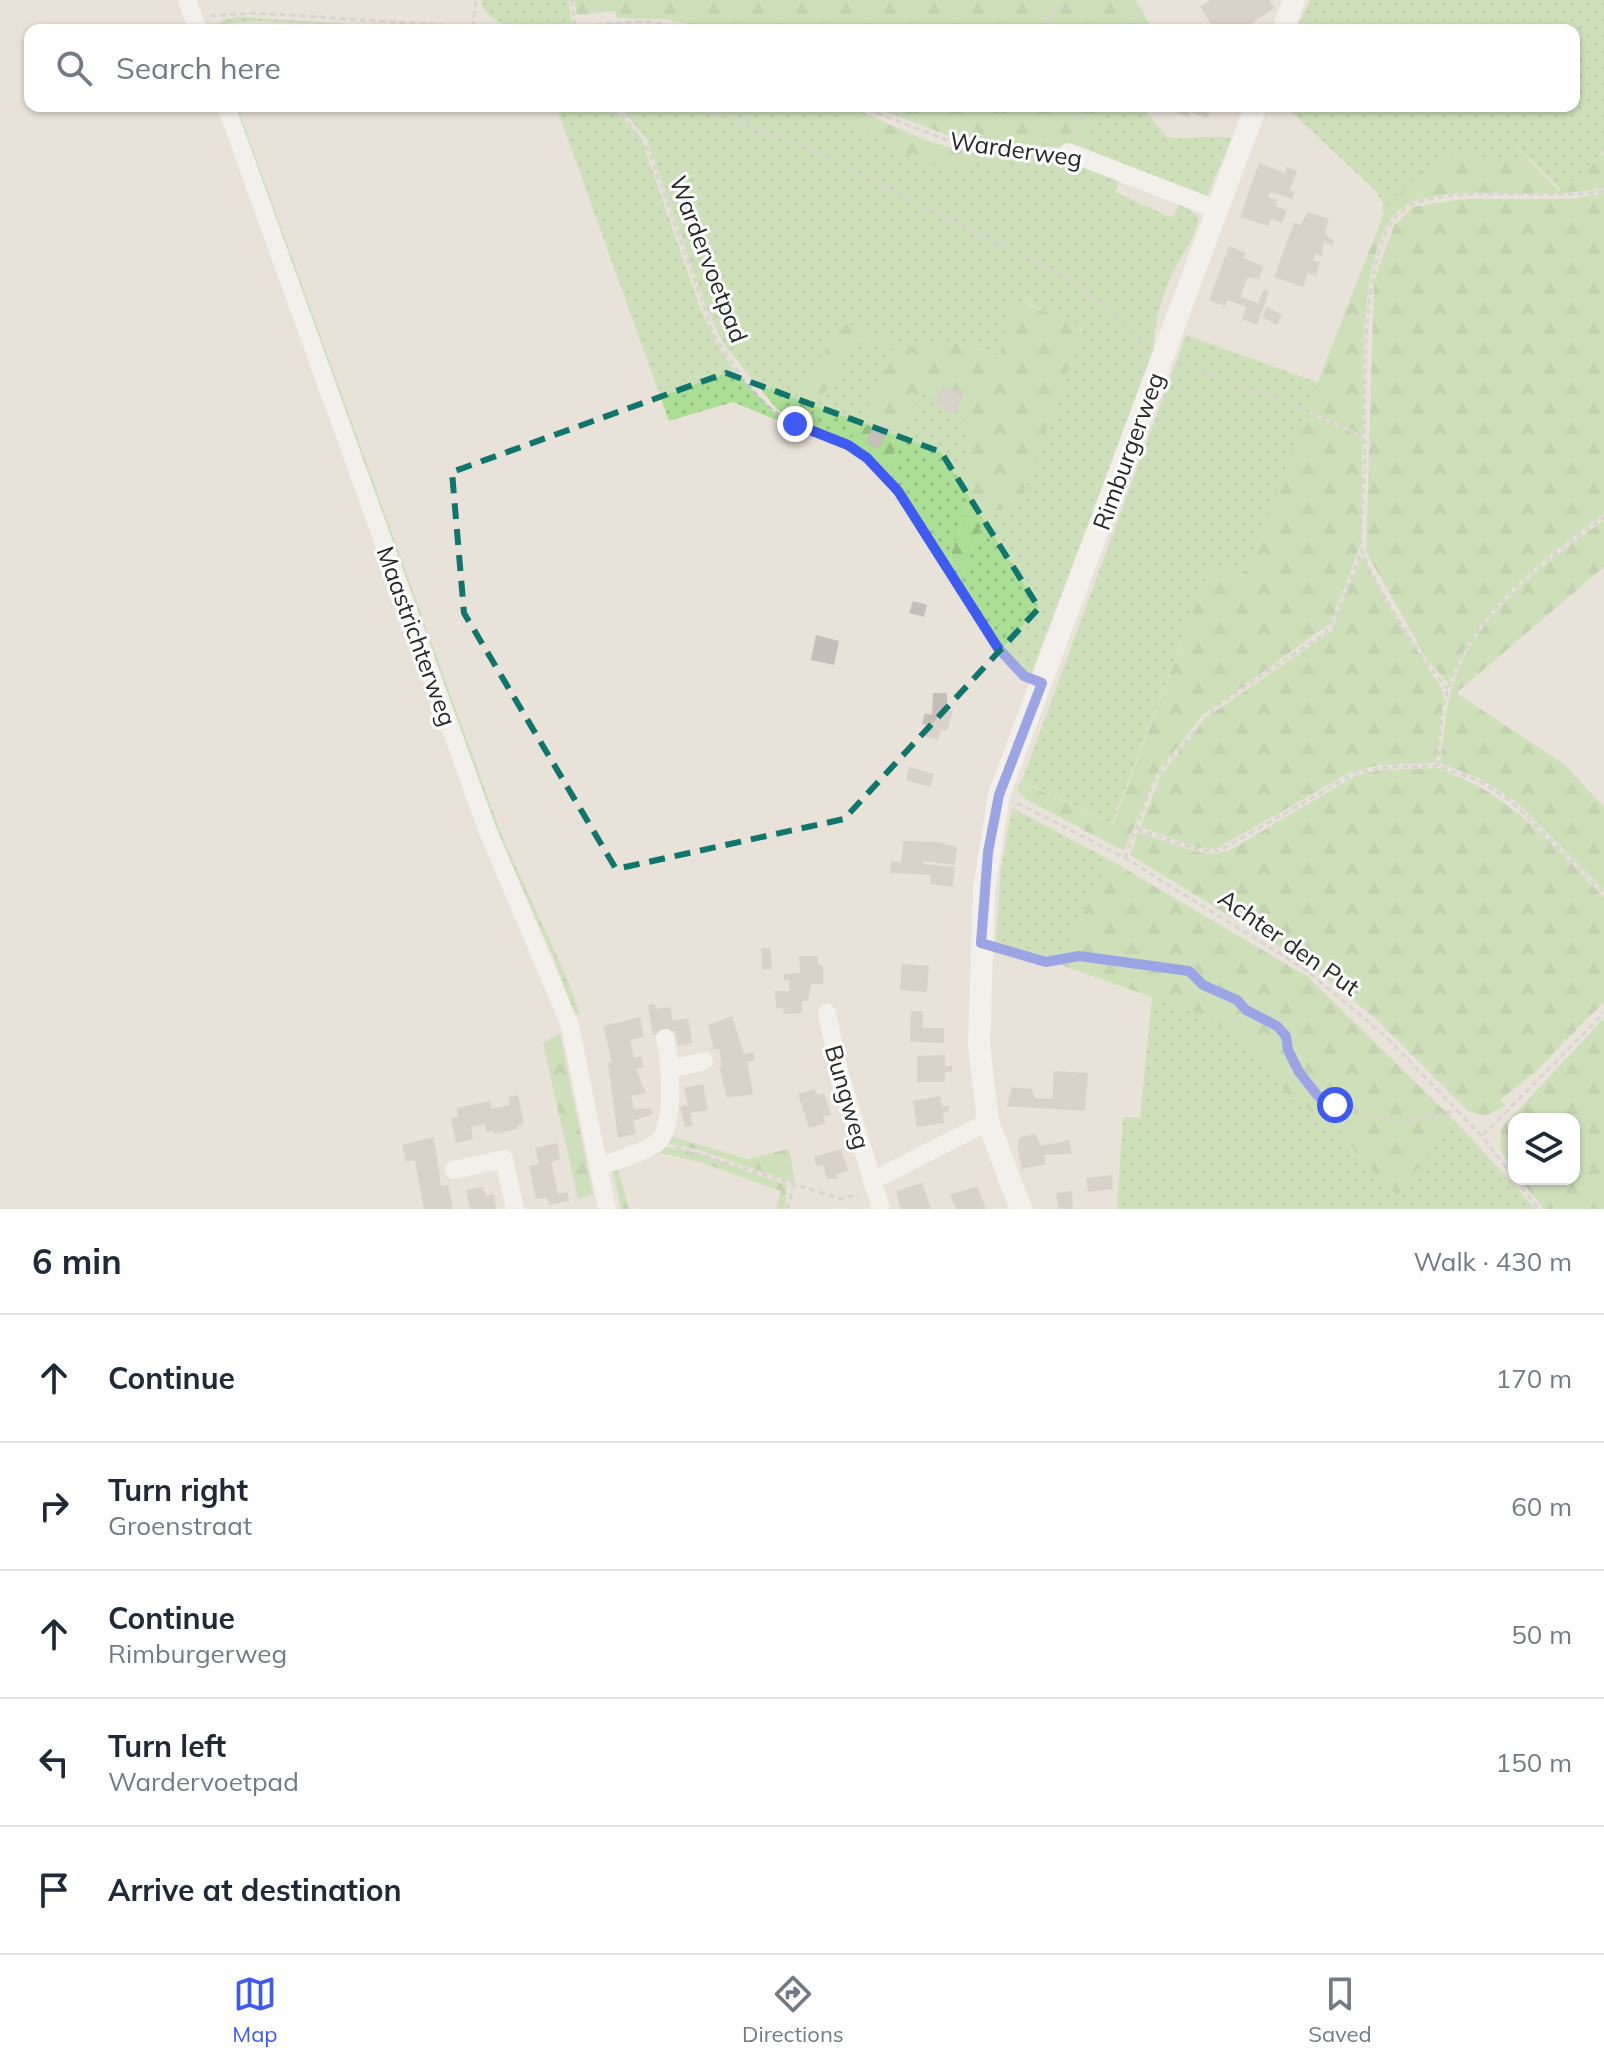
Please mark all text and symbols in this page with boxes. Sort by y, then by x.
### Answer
search box [24,24,1580,112]
icon: search [52,46,96,90]
text: Search here [116,49,281,87]
street label: Warderweg [948,125,1084,173]
street label: Wardervoetpad [663,171,755,347]
street label: Rimburgerweg [1086,368,1170,534]
route end [777,406,813,442]
street label: Maastrichterweg [371,542,463,730]
street label: Achter den Put [1213,882,1365,1002]
street label: Bungweg [819,1041,877,1153]
route start [1317,1087,1353,1123]
map controls [1508,1113,1580,1185]
button: layers [1508,1113,1580,1185]
text: 6 min [32,1240,122,1283]
text: Walk · 430 m [1413,1245,1572,1278]
icon: ahead [32,1356,76,1400]
text: Continue [108,1359,235,1397]
text: 170 m [1496,1362,1572,1395]
text: Turn right [108,1471,248,1509]
icon: right [32,1484,76,1528]
text: 60 m [1511,1490,1572,1523]
text: Groenstraat [108,1509,252,1542]
text: Continue [108,1599,235,1637]
icon: ahead [32,1612,76,1656]
text: 50 m [1511,1618,1572,1651]
text: Rimburgerweg [108,1637,287,1670]
text: Turn left [108,1727,226,1765]
icon: left [32,1740,76,1784]
text: 150 m [1496,1746,1572,1779]
text: Wardervoetpad [108,1765,299,1798]
icon: arrive [32,1868,76,1912]
text: Arrive at destination [108,1871,402,1909]
tab: Map [232,1972,278,2048]
tab: Directions [742,1972,844,2048]
tab: Saved [1308,1972,1372,2048]

